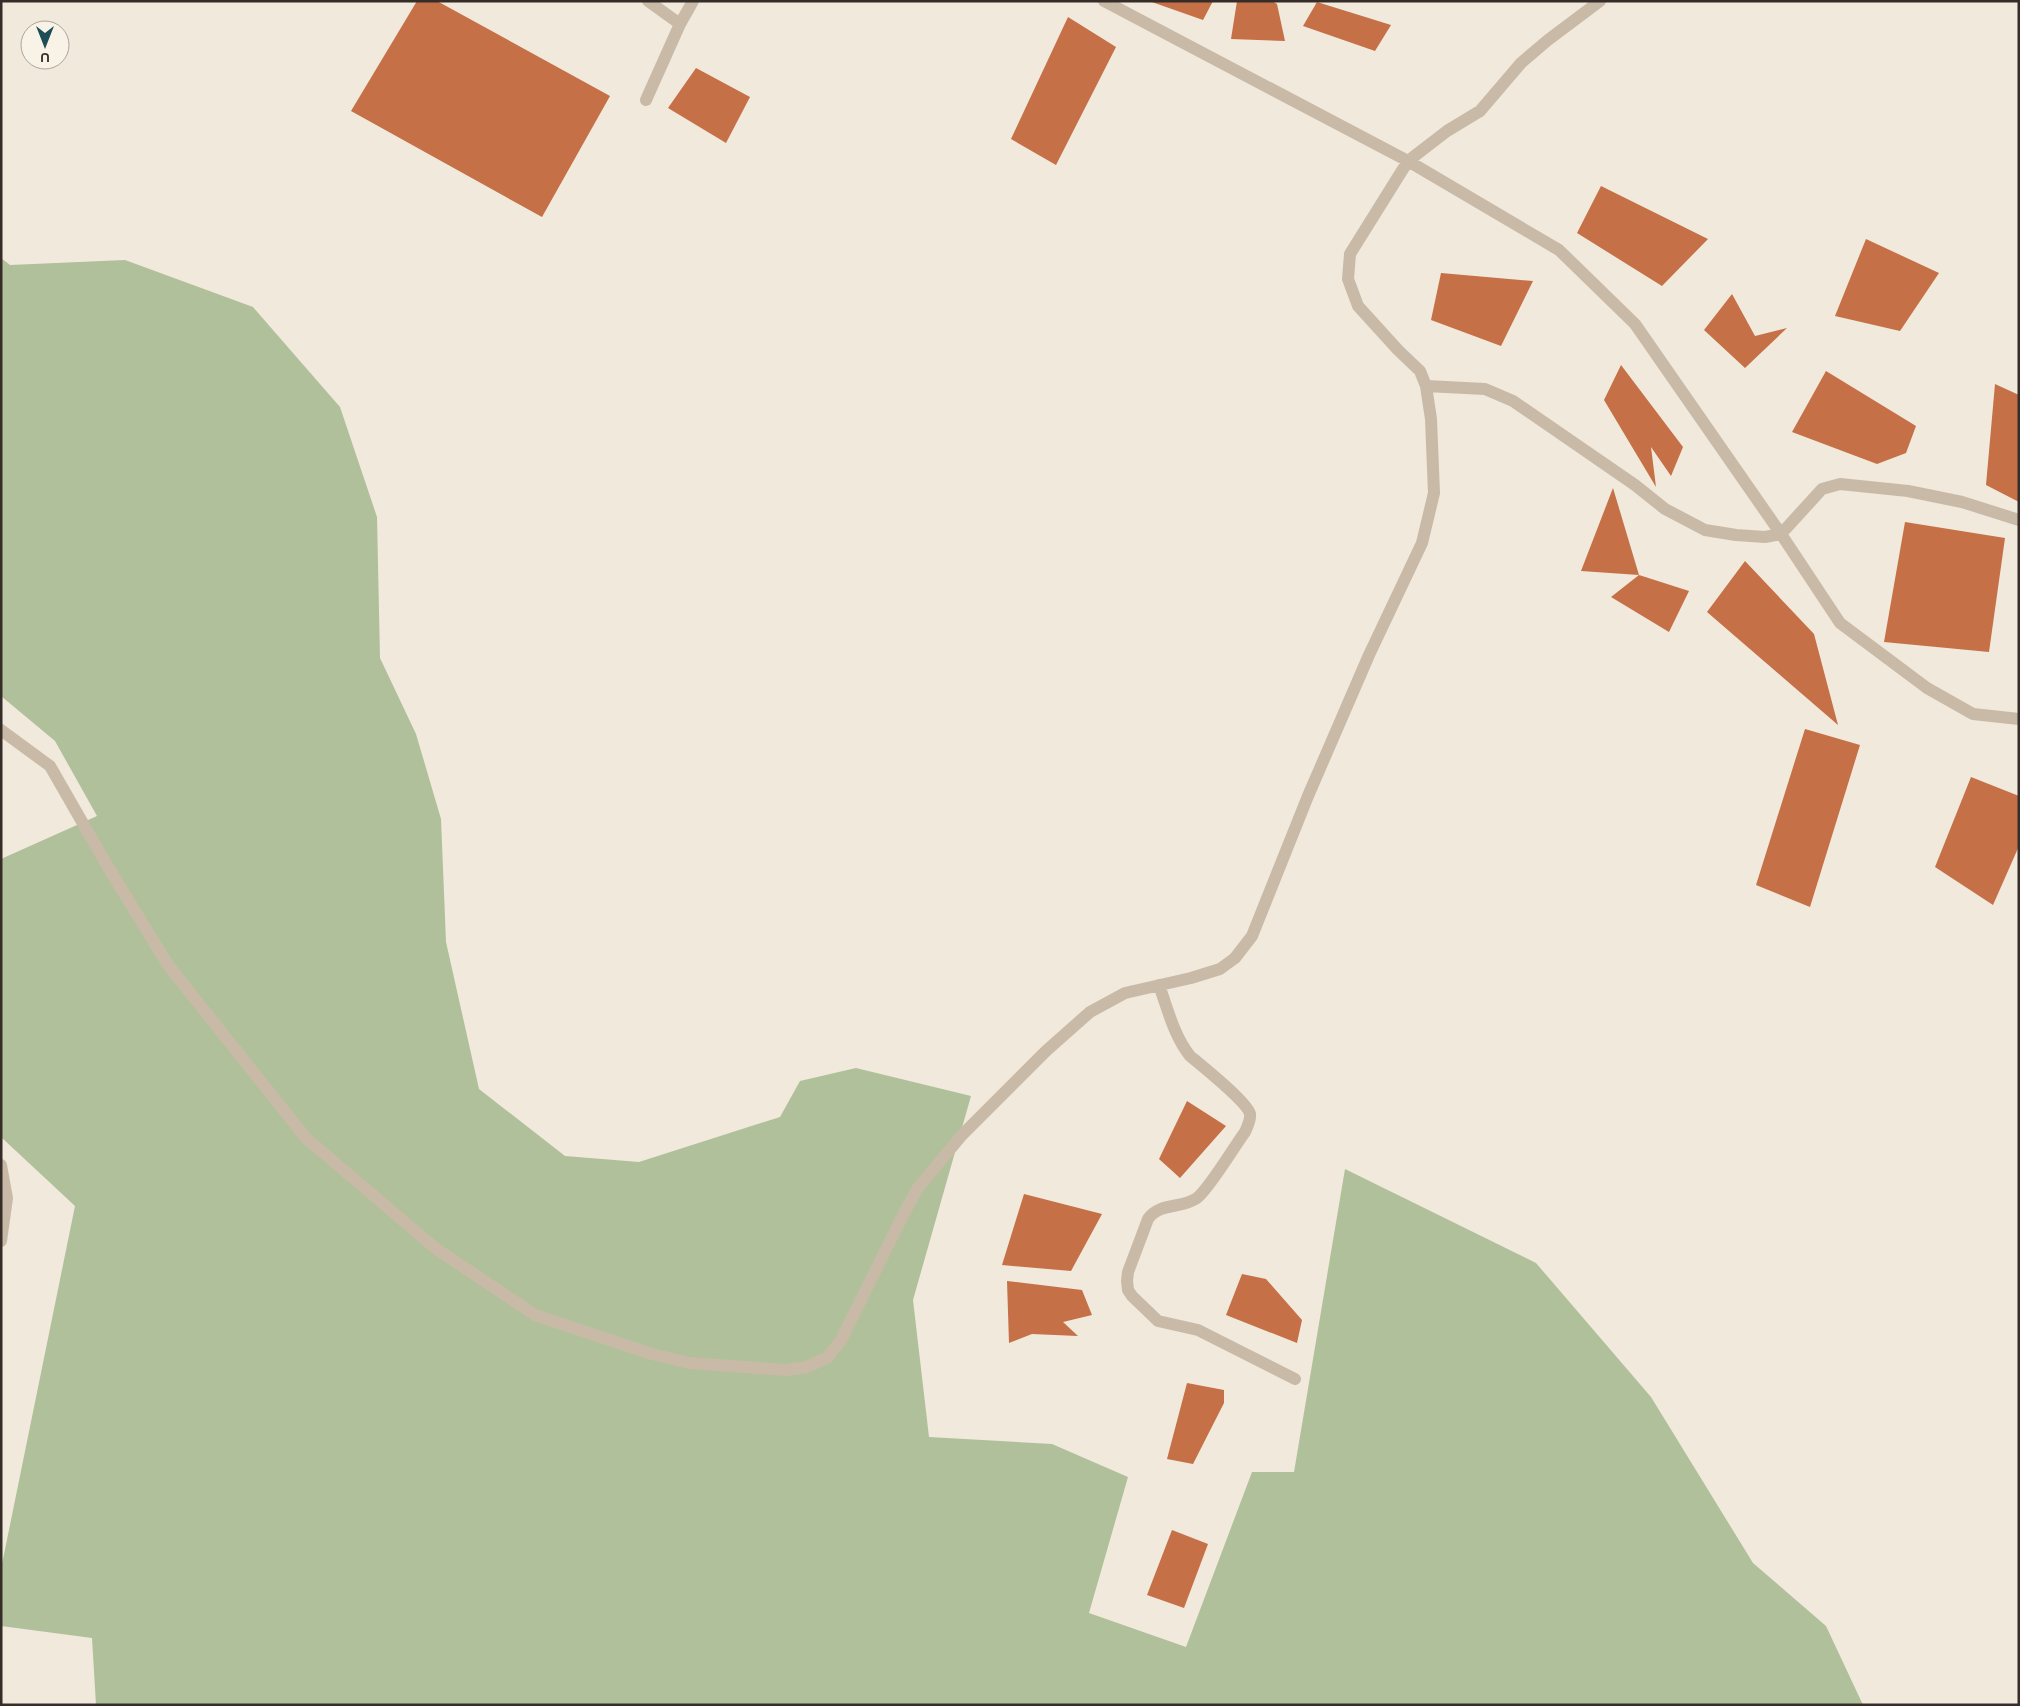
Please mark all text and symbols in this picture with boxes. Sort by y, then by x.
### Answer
north arrow [20,20,70,70]
text: U [40,48,50,65]

